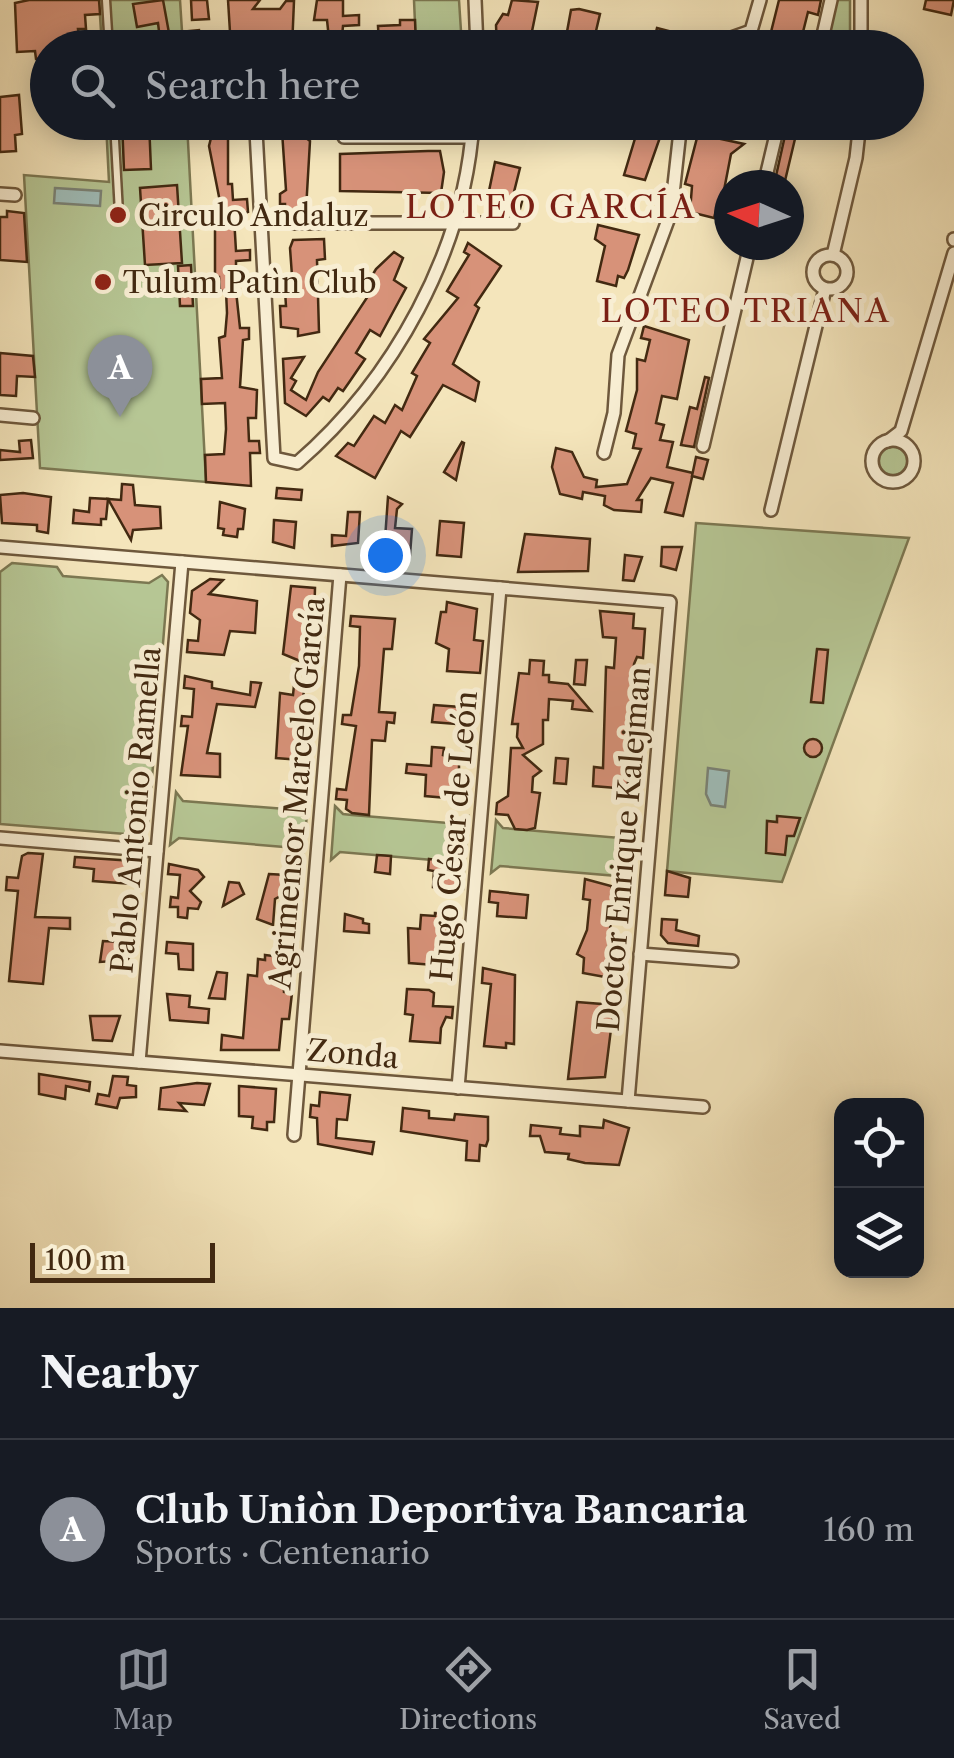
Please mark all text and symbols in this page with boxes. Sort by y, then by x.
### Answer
search box [30,30,924,140]
icon: search [65,58,120,113]
text: Search here [145,62,360,109]
north arrow [714,170,804,260]
district label: LOTEO GARCÍA [405,187,697,226]
place label: Circulo Andaluz [138,197,369,234]
marker: Circulo Andaluz [107,204,129,226]
place label: Tulum Patìn Club [123,264,377,301]
marker: Tulum Patìn Club [92,271,114,293]
district label: LOTEO TRIANA [600,291,892,330]
pin: A [88,334,152,417]
your location [360,530,411,581]
street label: Agrimensor Marcelo García [261,595,333,992]
street label: Pablo Antonio Ramella [103,645,169,975]
street label: Doctor Enrique Kalejman [590,665,658,1033]
street label: Hugo César de León [423,689,485,983]
street label: Zonda [306,1032,400,1076]
map controls [834,1098,924,1278]
button: locate [834,1098,924,1188]
button: layers [834,1188,924,1278]
scale bar [30,1238,215,1282]
text: 100 m [45,1243,126,1277]
text: Nearby [40,1347,198,1399]
text: Club Uniòn Deportiva Bancaria [135,1486,747,1533]
text: A [60,1510,85,1549]
text: 160 m [823,1510,914,1549]
text: Sports · Centenario [135,1533,430,1572]
tab: Map [113,1642,173,1736]
tab: Directions [399,1642,537,1736]
tab: Saved [763,1642,841,1736]

